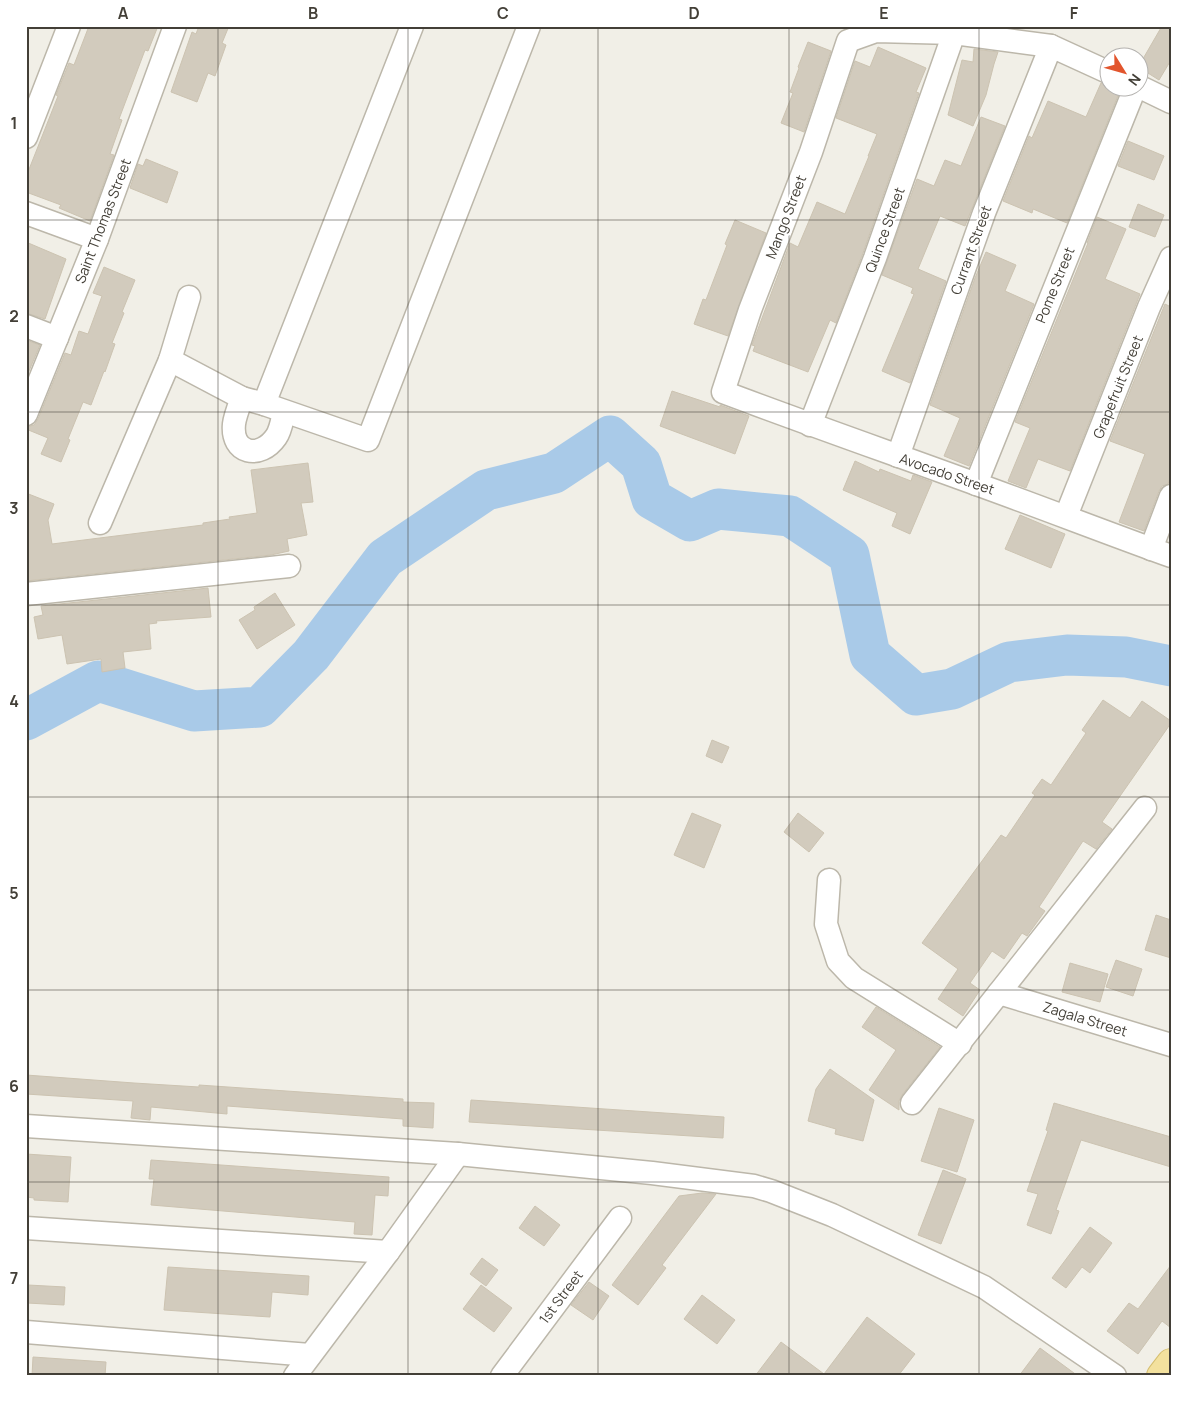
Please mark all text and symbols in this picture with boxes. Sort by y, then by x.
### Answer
text: A [118,2,129,24]
text: B [308,2,318,24]
text: C [497,2,509,24]
text: D [688,2,700,24]
text: E [879,2,889,24]
text: F [1070,2,1079,24]
north arrow [1100,48,1150,98]
text: N [1124,70,1145,90]
text: 1 [10,112,18,134]
street label: Saint Thomas Street [70,155,135,286]
street label: Mango Street [761,172,810,261]
street label: Quince Street [860,184,909,275]
street label: Currant Street [946,202,996,297]
street label: Pome Street [1031,244,1079,326]
text: 2 [9,305,19,327]
street label: Grapefruit Street [1088,332,1147,441]
street label: Avocado Street [897,448,998,499]
text: 3 [9,497,19,519]
text: 4 [9,690,19,712]
text: 5 [9,882,19,904]
street label: Zagala Street [1041,997,1130,1040]
text: 6 [9,1075,19,1097]
street label: 1st Street [534,1266,587,1327]
text: 7 [10,1267,18,1289]

